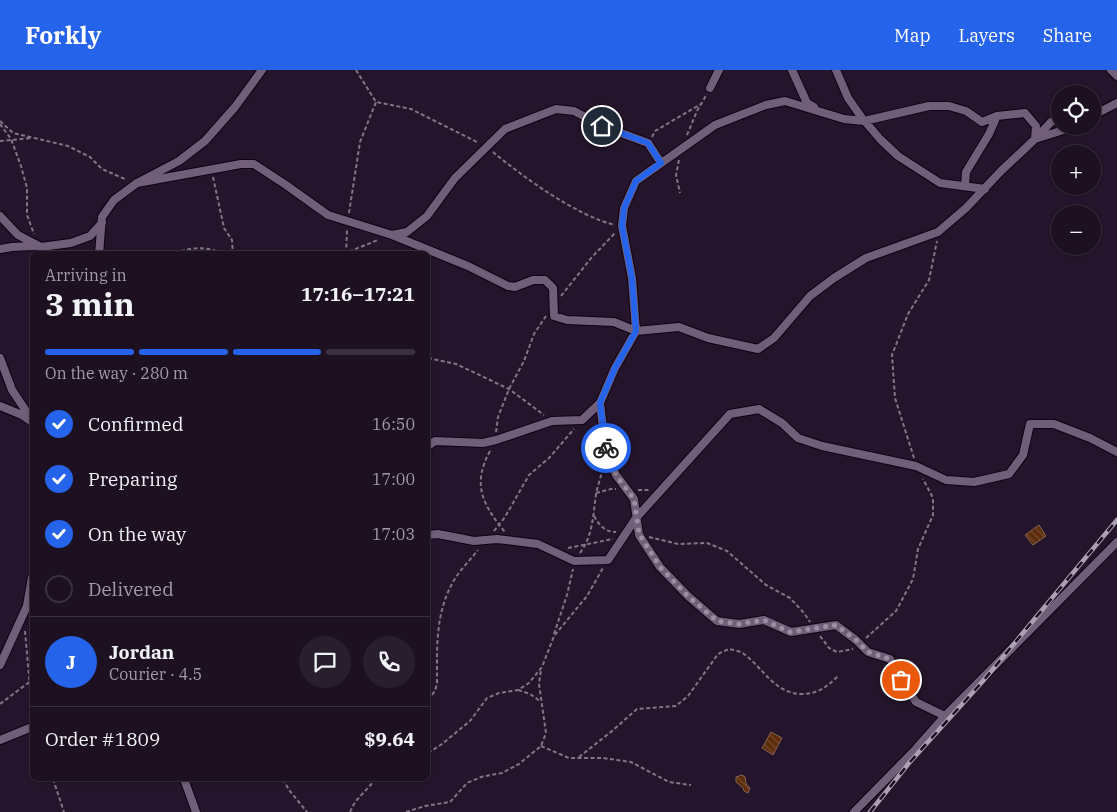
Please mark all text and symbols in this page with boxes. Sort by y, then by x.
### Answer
text: Forkly [25,19,101,51]
text: Map [894,24,931,47]
text: Layers [959,24,1015,47]
text: Share [1043,24,1092,47]
map controls [1051,85,1101,255]
button: locate [1051,85,1101,135]
pin [581,105,623,147]
icon: home [588,112,616,140]
button: + [1051,145,1101,195]
button: − [1051,205,1101,255]
text: Arriving in [45,265,127,285]
text: 17:16–17:21 [301,282,415,306]
text: 3 min [45,283,135,325]
text: On the way · 280 m [45,363,188,383]
icon: check [45,410,73,438]
text: Confirmed [88,412,183,436]
text: 16:50 [372,414,415,434]
courier [581,423,631,473]
icon: bike [592,434,620,462]
icon: check [45,465,73,493]
text: Preparing [88,467,177,491]
text: 17:00 [372,469,415,489]
icon: check [45,520,73,548]
text: On the way [88,522,186,546]
text: 17:03 [372,524,415,544]
text: Delivered [88,577,174,601]
button: chat [299,636,351,688]
button: phone [363,636,415,688]
text: Jordan [109,640,174,664]
text: J [66,650,76,674]
pin [880,659,922,701]
text: Courier · 4.5 [109,664,202,684]
icon: bag [887,666,915,694]
text: Order #1809 [45,727,160,751]
text: $9.64 [364,727,415,751]

